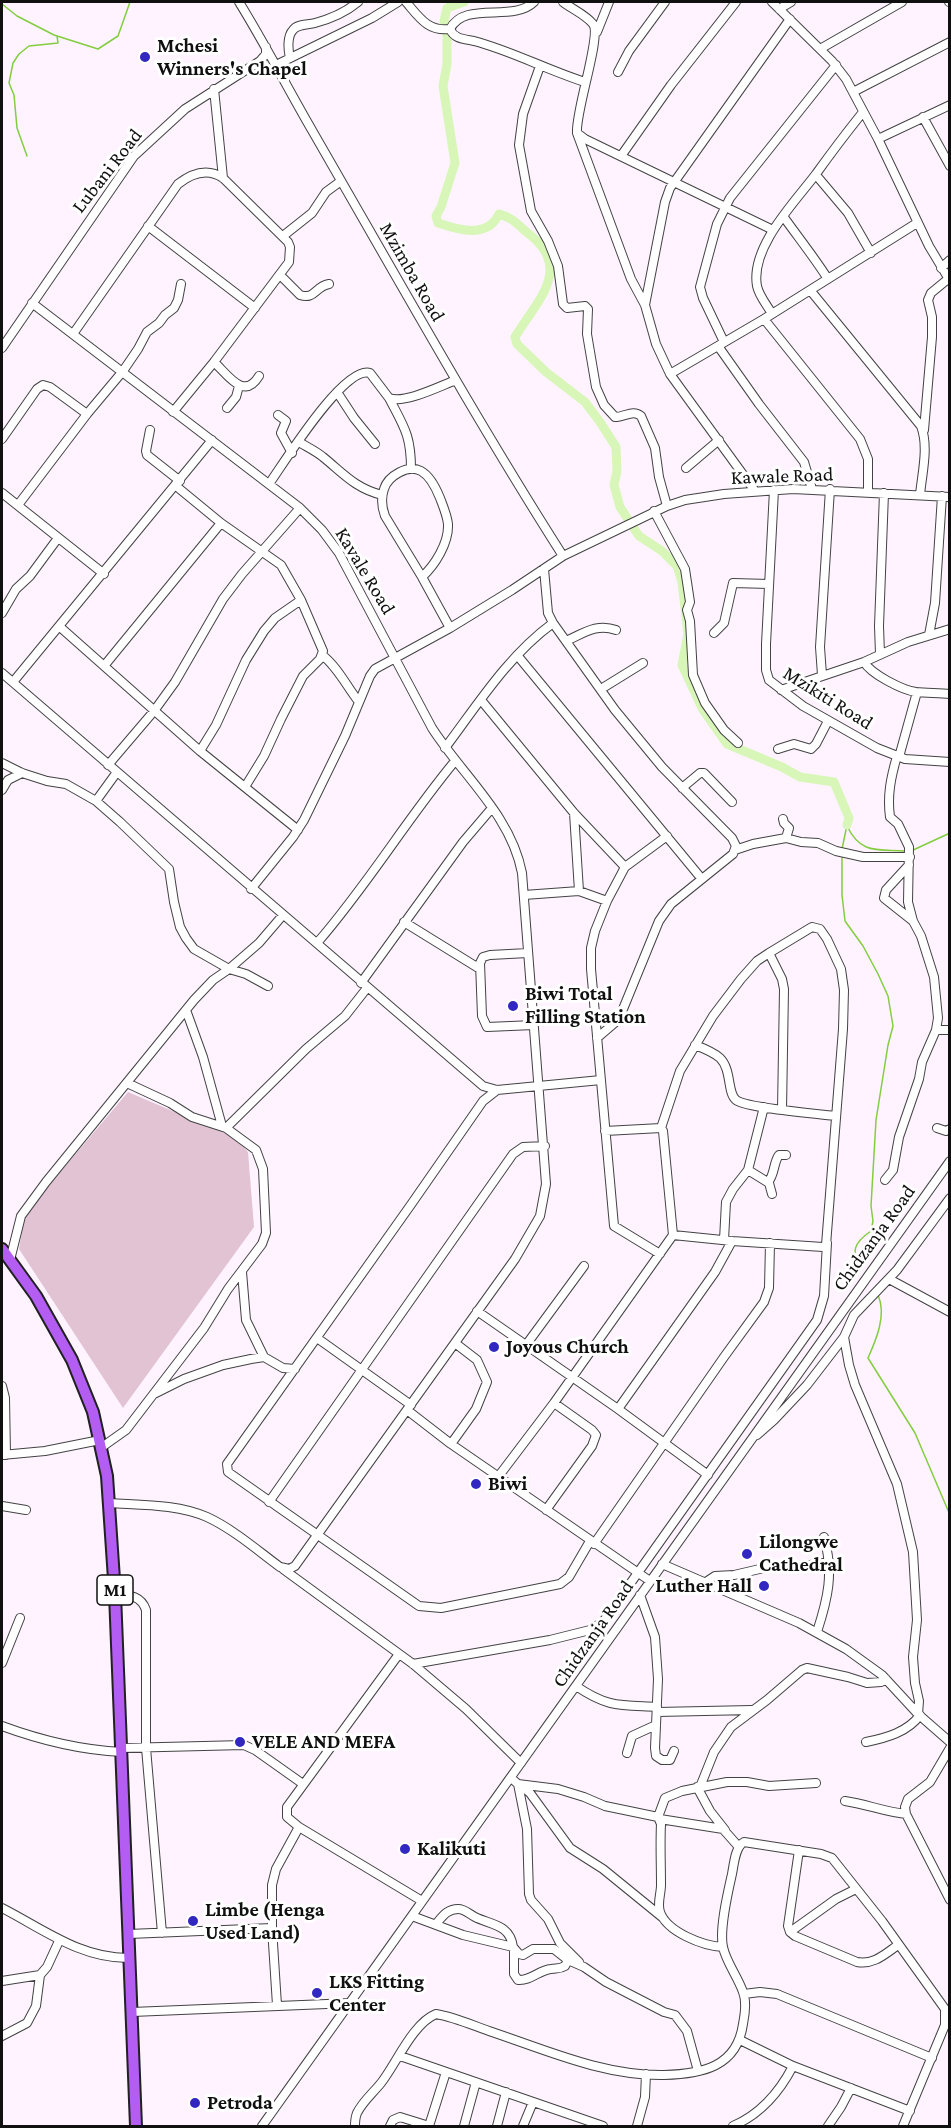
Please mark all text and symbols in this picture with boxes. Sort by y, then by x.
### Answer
place label: Mchesi Winners's Chapel [157,34,307,81]
marker: Mchesi Winners's Chapel [138,50,152,64]
street label: Lubani Road [67,124,147,218]
street label: Mzimba Road [374,218,450,326]
street label: Kawale Road [730,462,834,490]
street label: Kavale Road [330,523,400,619]
street label: Mzikiti Road [779,661,877,735]
place label: Biwi Total Filling Station [525,982,646,1029]
marker: Biwi Total Filling Station [506,999,520,1013]
street label: Chidzanja Road [827,1180,921,1296]
place label: Joyous Church [506,1335,629,1359]
marker: Joyous Church [487,1340,501,1354]
place label: Biwi [488,1472,527,1496]
marker: Biwi [469,1477,483,1491]
place label: Lilongwe Cathedral [759,1530,843,1577]
marker: Lilongwe Cathedral [740,1547,754,1561]
place label: Luther Hall [655,1574,752,1598]
road number: M1 [97,1575,133,1605]
street label: Chidzanja Road [547,1576,639,1692]
marker: Luther Hall [757,1579,771,1593]
place label: VELE AND MEFA [252,1730,395,1754]
marker: VELE AND MEFA [233,1735,247,1749]
place label: Kalikuti [417,1837,486,1861]
marker: Kalikuti [398,1842,412,1856]
place label: Limbe (Henga Used Land) [205,1898,324,1945]
marker: Limbe (Henga Used Land) [186,1914,200,1928]
place label: LKS Fitting Center [329,1970,424,2017]
marker: LKS Fitting Center [310,1986,324,2000]
place label: Petroda [207,2091,273,2115]
marker: Petroda [188,2096,202,2110]

